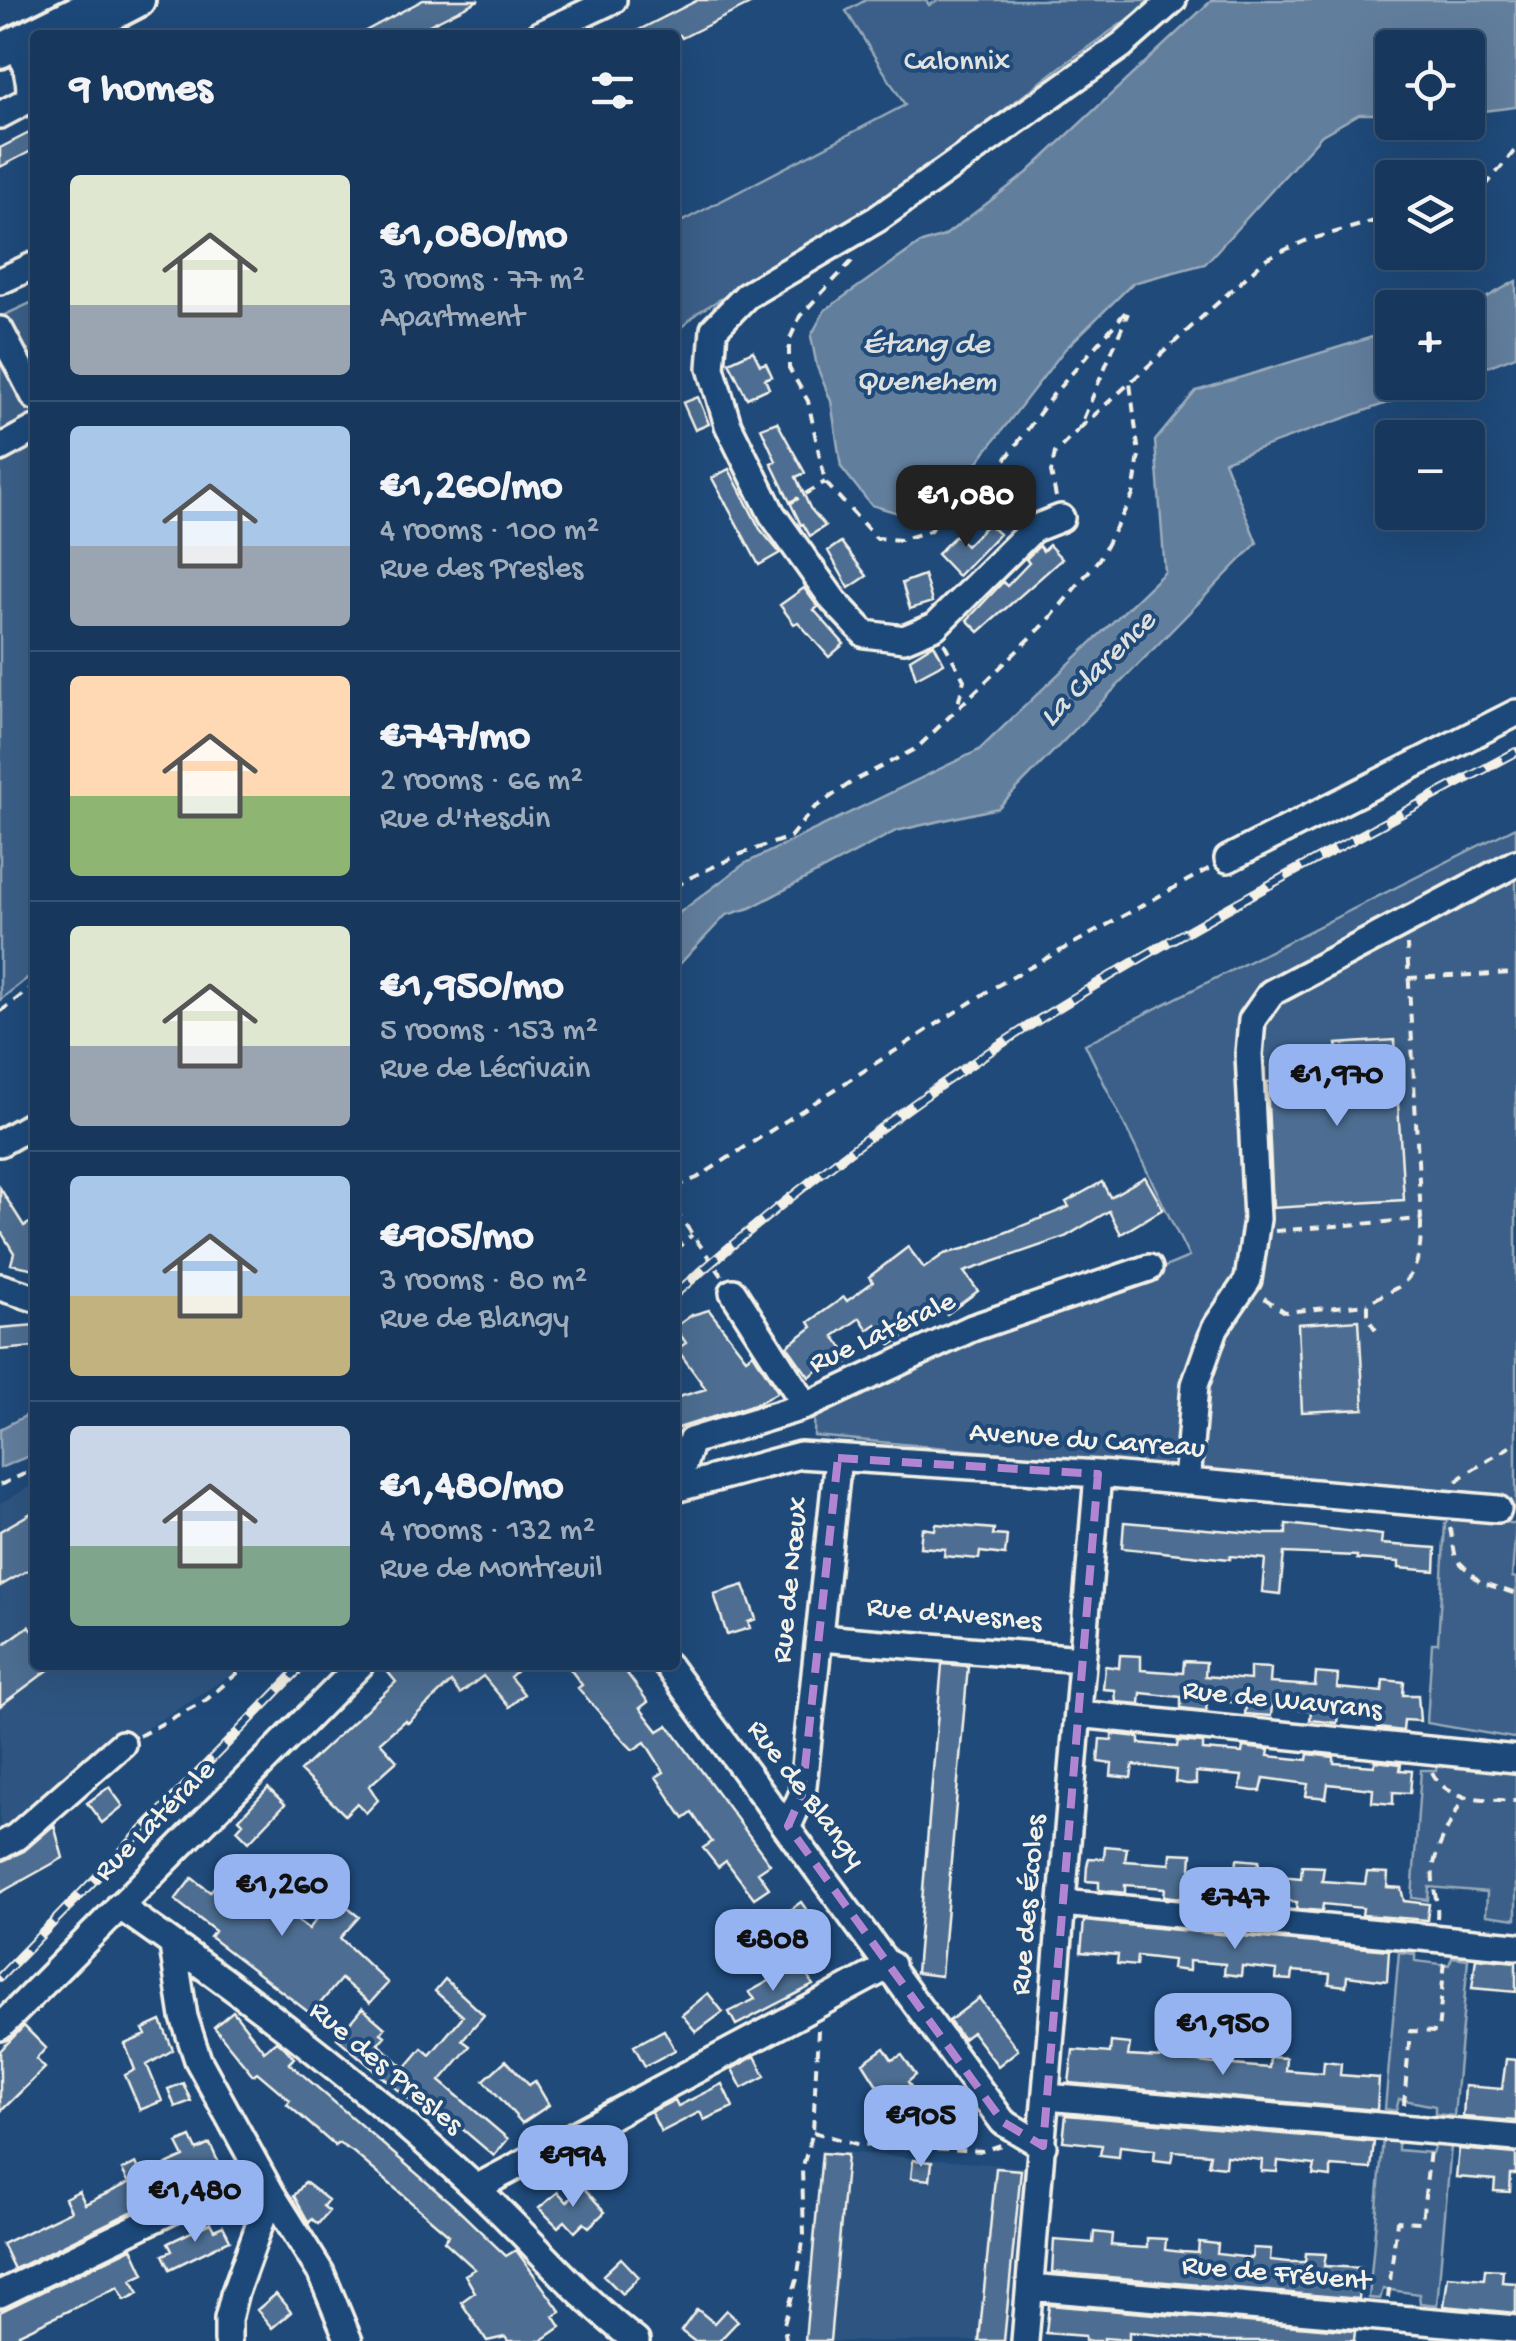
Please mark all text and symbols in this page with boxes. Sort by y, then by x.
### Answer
map controls [1375,30,1485,530]
button: locate [1375,30,1485,140]
park label: Calonnix [904,46,1010,81]
icon: filters [585,63,640,118]
text: 9 homes [70,66,212,115]
button: layers [1375,160,1485,270]
text: €1,080/mo [380,213,568,262]
icon: home [150,215,270,335]
text: 3 rooms · 77 m² [380,262,585,300]
button: + [1375,290,1485,400]
text: Apartment [380,300,524,338]
water label: Étang de Quenehem [855,327,997,402]
button: − [1375,420,1485,530]
text: €1,260/mo [380,464,563,513]
pin: €1,080 [885,465,1047,550]
icon: home [150,466,270,586]
text: €1,080 [918,478,1014,516]
text: 4 rooms · 100 m² [380,513,599,551]
text: Rue des Presles [380,551,583,589]
water label: La Clarence [1033,603,1166,736]
text: €747/mo [380,714,530,763]
icon: home [150,716,270,836]
text: 2 rooms · 66 m² [380,763,583,801]
text: Rue d'Hesdin [380,801,550,839]
text: €1,950/mo [380,964,564,1013]
icon: home [150,966,270,1086]
text: 5 rooms · 153 m² [380,1013,598,1051]
pin: €1,970 [1256,1044,1418,1129]
text: Rue de Lécrivain [380,1051,590,1089]
text: €1,970 [1291,1057,1383,1095]
text: €905/mo [380,1214,534,1263]
icon: home [150,1216,270,1336]
text: 3 rooms · 80 m² [380,1263,587,1301]
street label: Rue Latérale [804,1285,962,1383]
text: Rue de Blangy [380,1301,569,1339]
street label: Avenue du Carreau [968,1416,1206,1468]
text: €1,480/mo [380,1464,564,1513]
icon: home [150,1466,270,1586]
street label: Rue de Nœux [766,1495,818,1665]
text: 4 rooms · 132 m² [380,1513,595,1551]
text: Rue de Montreuil [380,1551,603,1589]
street label: Rue d'Avesnes [865,1591,1044,1641]
street label: Rue de Wavrans [1180,1674,1384,1730]
street label: Rue de Blangy [738,1714,872,1876]
street label: Rue Latérale [88,1754,224,1890]
street label: Rue des Écoles [1005,1812,1055,1997]
pin: €1,260 [201,1854,363,1939]
text: €1,260 [236,1867,328,1905]
pin: €747 [1176,1867,1294,1952]
text: €747 [1201,1880,1269,1918]
pin: €808 [714,1909,832,1994]
text: €808 [737,1922,809,1960]
pin: €1,950 [1142,1993,1304,2078]
street label: Rue des Presles [301,1994,470,2144]
text: €1,950 [1176,2006,1270,2044]
pin: €905 [862,2085,980,2170]
text: €905 [886,2098,956,2136]
pin: €994 [514,2125,632,2210]
text: €994 [540,2138,606,2176]
pin: €1,480 [114,2160,276,2245]
text: €1,480 [149,2173,241,2211]
street label: Rue de Frévent [1180,2249,1375,2301]

